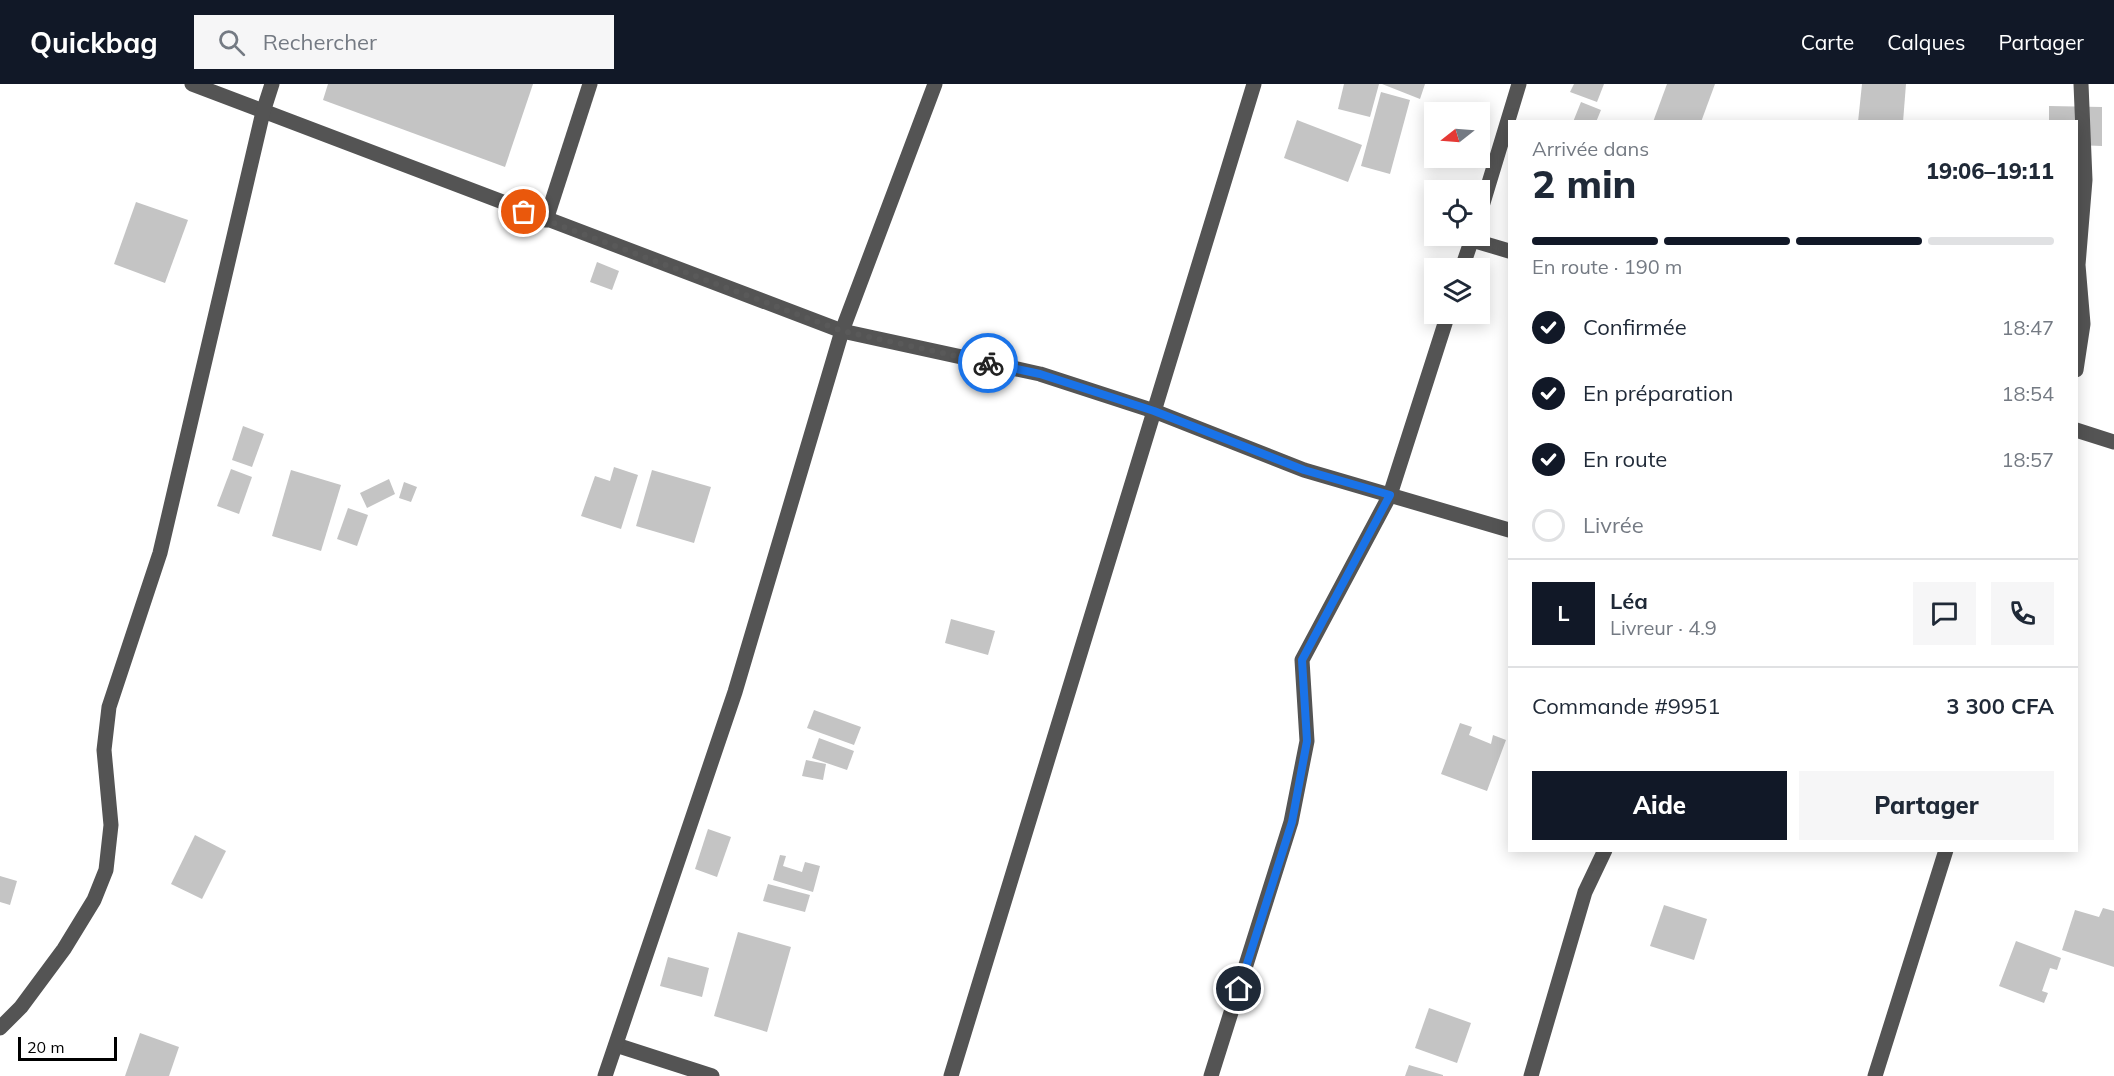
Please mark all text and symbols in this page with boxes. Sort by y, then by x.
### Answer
search box [194,15,614,69]
text: Quickbag [30,25,158,60]
icon: search [215,26,248,59]
text: Rechercher [263,28,377,56]
text: Carte [1801,29,1854,55]
text: Calques [1887,29,1965,55]
text: Partager [1998,29,2084,55]
north arrow [1424,102,1490,168]
map controls [1424,102,1490,324]
text: Arrivée dans [1532,136,1649,161]
text: 19:06–19:11 [1926,157,2054,185]
text: 2 min [1532,159,1637,208]
button: locate [1424,180,1490,246]
pin [498,186,549,237]
icon: bag [507,195,540,228]
text: En route · 190 m [1532,254,1682,279]
button: layers [1424,258,1490,324]
icon: check [1532,311,1565,344]
text: Confirmée [1583,313,1687,341]
text: 18:47 [2001,315,2054,340]
courier [958,333,1018,393]
icon: bike [972,347,1005,380]
icon: check [1532,377,1565,410]
text: En préparation [1583,379,1733,407]
text: 18:54 [2001,381,2054,406]
icon: check [1532,443,1565,476]
text: En route [1583,445,1667,473]
text: 18:57 [2001,447,2054,472]
text: Livrée [1583,511,1644,539]
button: chat [1913,582,1976,645]
button: phone [1991,582,2054,645]
text: Léa [1610,587,1648,615]
text: L [1557,599,1570,627]
text: Livreur · 4.9 [1610,615,1717,640]
text: Commande #9951 [1532,692,1720,720]
text: 3 300 CFA [1946,692,2054,720]
button: Aide [1532,771,1787,840]
button: Partager [1799,771,2054,840]
pin [1213,963,1264,1014]
icon: home [1222,972,1255,1005]
scale bar [18,1034,117,1062]
text: 20 m [27,1037,64,1057]

